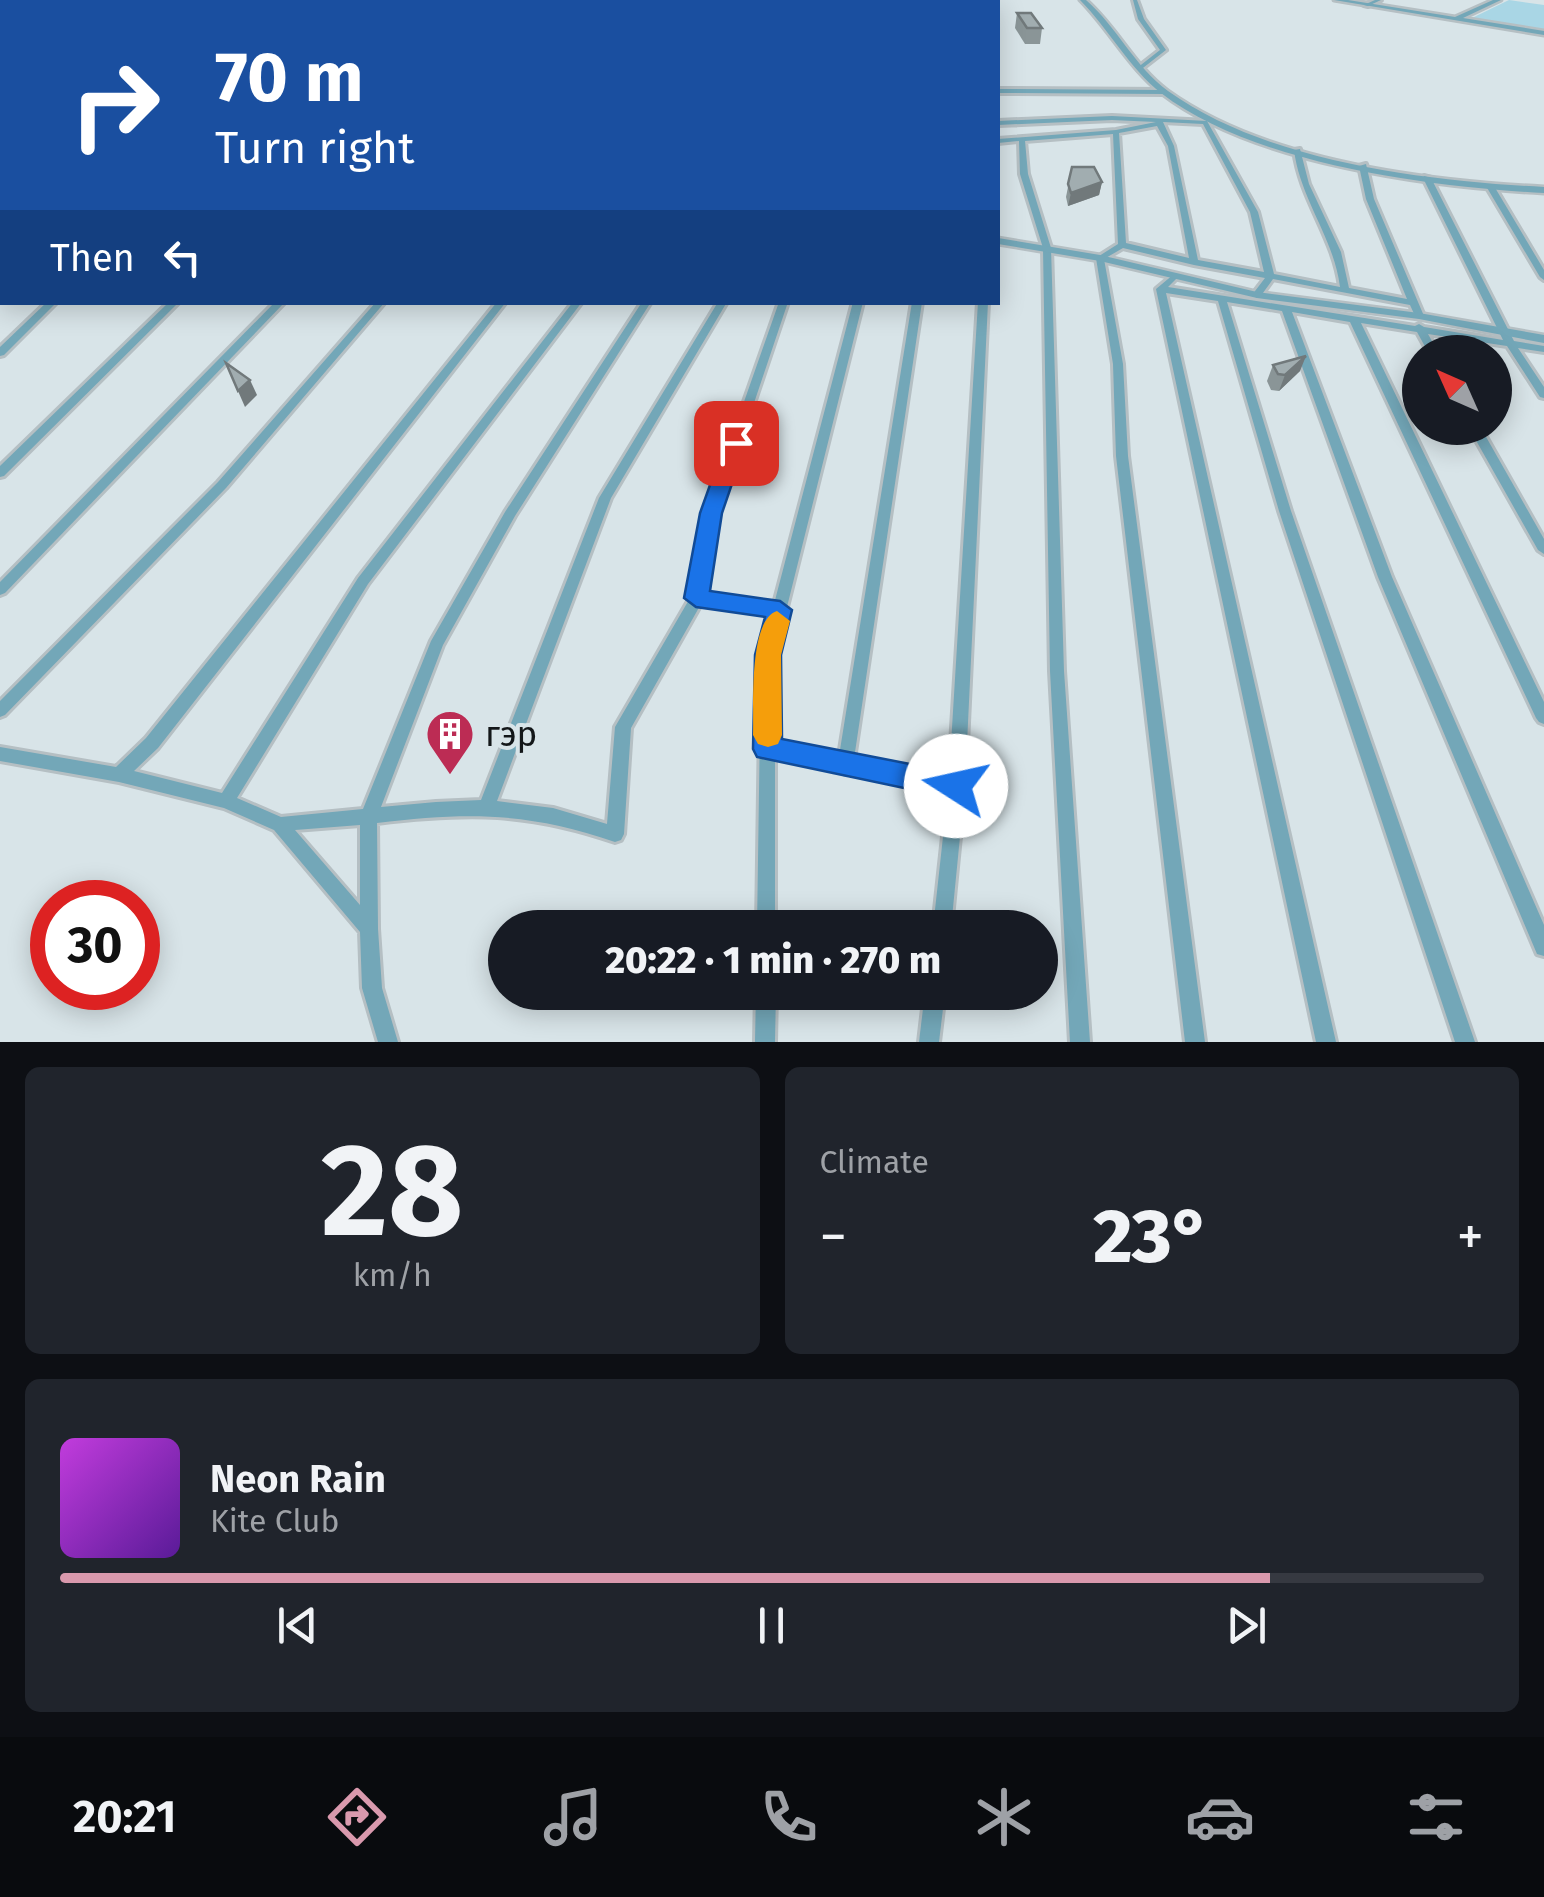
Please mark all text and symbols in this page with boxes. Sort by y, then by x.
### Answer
text: 70 m [215,36,364,120]
icon: right [50,40,180,170]
text: Turn right [215,121,414,175]
icon: left [155,230,210,285]
text: Then [50,235,135,281]
north arrow [1402,335,1512,445]
map controls [1402,335,1512,445]
pin [694,401,779,486]
icon: arrive [709,416,764,471]
building icon: гэр [424,708,476,776]
place label: гэр [485,713,537,755]
position arrow [904,734,1008,838]
speed limit sign: 30 [30,880,160,1010]
text: 20:22 · 1 min · 270 m [605,937,941,983]
text: 28 [321,1113,464,1269]
text: Climate [820,1143,929,1181]
text: 23° [1093,1192,1210,1282]
text: − [820,1204,847,1270]
text: + [1457,1204,1484,1270]
text: km/h [353,1256,432,1294]
text: Neon Rain [210,1456,386,1502]
text: Kite Club [210,1502,339,1540]
icon: previous [270,1598,325,1653]
icon: pause [744,1598,799,1653]
icon: next [1219,1598,1274,1653]
icon: directions [322,1782,392,1852]
icon: music [538,1782,608,1852]
icon: phone [754,1782,824,1852]
icon: climate [969,1782,1039,1852]
icon: car [1185,1782,1255,1852]
icon: filters [1401,1782,1471,1852]
text: 20:21 [73,1790,176,1844]

